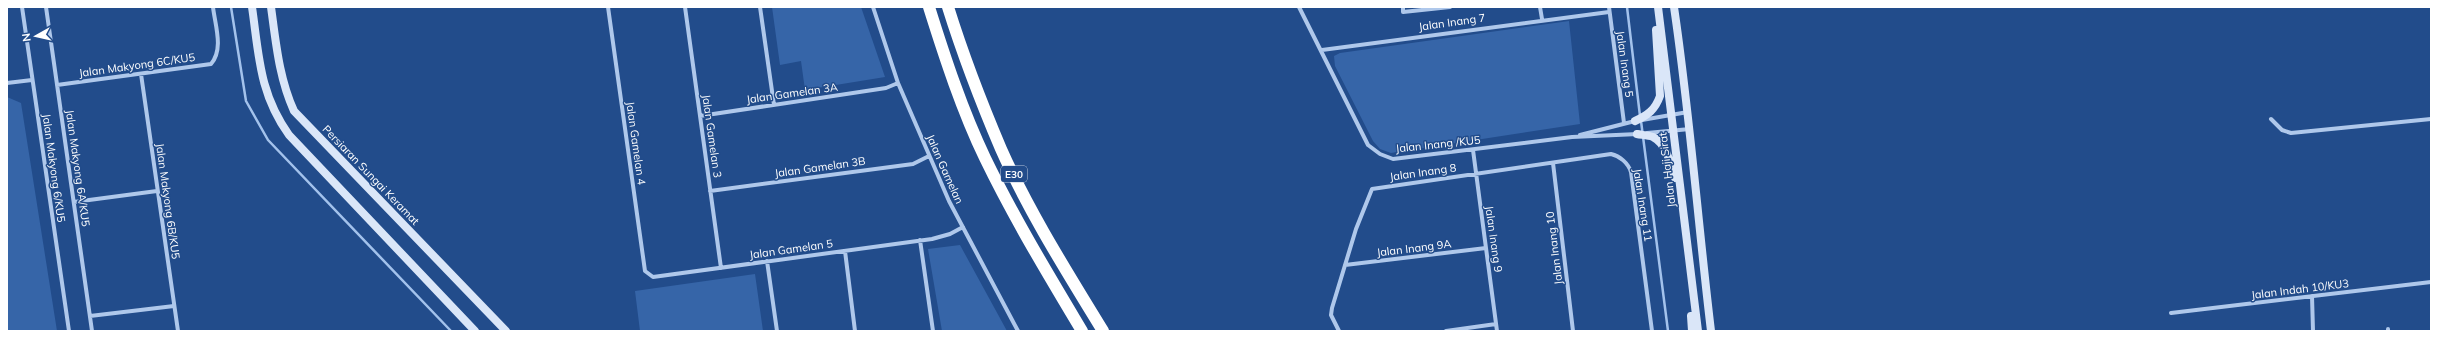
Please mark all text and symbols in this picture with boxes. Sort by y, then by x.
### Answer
street label: Jalan Inang 7 [1418,10,1486,34]
north arrow [16,16,56,56]
street label: Jalan Inang 5 [1613,30,1637,99]
text: N [19,32,34,42]
street label: Jalan Makyong 6C/KU5 [78,50,196,80]
street label: Jalan Gamelan 3A [745,80,839,106]
street label: Jalan Gamelan 3 [699,93,725,179]
street label: Jalan Gamelan 4 [623,100,649,186]
street label: Jalan Makyong 6A/KU5 [63,109,93,228]
street label: Jalan Makyong 6/KU5 [39,113,69,224]
street label: Persiaran Sungai Keramat [320,122,422,228]
street label: Jalan Haji Sirat [1655,131,1679,208]
street label: Jalan Gamelan [923,132,967,206]
street label: Jalan Inang /KU5 [1395,133,1482,155]
street label: Jalan Makyong 6B/KU5 [153,142,183,260]
street label: Jalan Gamelan 3B [774,154,866,180]
street label: Jalan Inang 8 [1389,160,1458,184]
road number: E30 [1001,166,1027,182]
street label: Jalan Inang 11 [1630,167,1656,243]
street label: Jalan Inang 9 [1482,205,1506,273]
street label: Jalan Inang 10 [1543,210,1565,285]
street label: Jalan Gamelan 5 [748,236,834,262]
street label: Jalan Inang 9A [1376,236,1452,260]
street label: Jalan Indah 10/KU3 [2250,276,2350,302]

